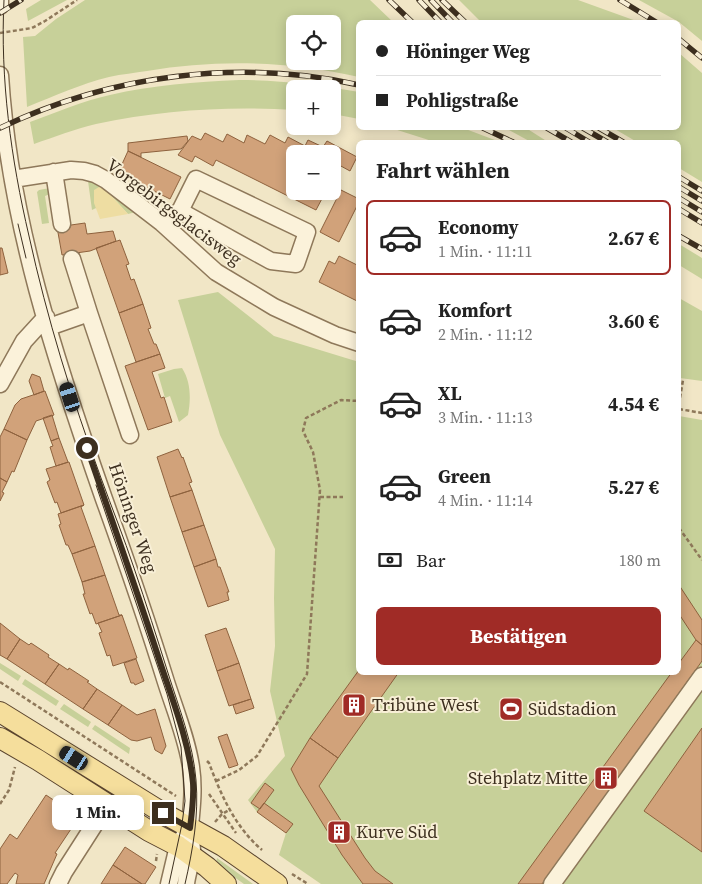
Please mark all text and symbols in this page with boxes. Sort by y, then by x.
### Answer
map controls [286,15,341,200]
button: locate [286,15,341,70]
text: Höninger Weg [406,38,530,64]
button: + [286,80,341,135]
text: Pohligstraße [406,87,518,113]
button: − [286,145,341,200]
street label: Vorgebirgsglacisweg [101,152,247,271]
text: Fahrt wählen [376,155,510,185]
text: Economy [438,214,519,240]
icon: car [378,215,423,260]
text: 2.67 € [608,225,659,251]
text: 1 Min. · 11:11 [438,240,532,262]
text: Komfort [438,297,512,323]
icon: car [378,298,423,343]
text: 3.60 € [608,308,659,334]
text: 2 Min. · 11:12 [438,323,532,345]
car [58,380,81,414]
text: XL [438,380,461,406]
icon: car [378,381,423,426]
text: 4.54 € [608,391,659,417]
text: 3 Min. · 11:13 [438,406,532,428]
route start [76,437,98,459]
street label: Höninger Weg [103,459,164,576]
text: Green [438,463,491,489]
icon: car [378,464,423,509]
text: 5.27 € [608,474,659,500]
text: 4 Min. · 11:14 [438,489,532,511]
icon: cash [376,546,404,574]
text: Bar [416,547,446,573]
text: 180 m [619,549,661,571]
button: Bestätigen [376,607,661,665]
building icon: Tribüne West [341,692,367,718]
place label: Tribüne West [372,692,479,717]
sports icon: Südstadion [498,696,524,722]
place label: Südstadion [528,696,617,721]
car [57,744,90,772]
place label: Stehplatz Mitte [468,765,588,790]
building icon: Stehplatz Mitte [593,765,619,791]
callout: 1 Min. [53,796,146,830]
text: 1 Min. [75,801,121,823]
route end [152,802,174,824]
building icon: Kurve Süd [326,819,352,845]
place label: Kurve Süd [356,819,438,844]

